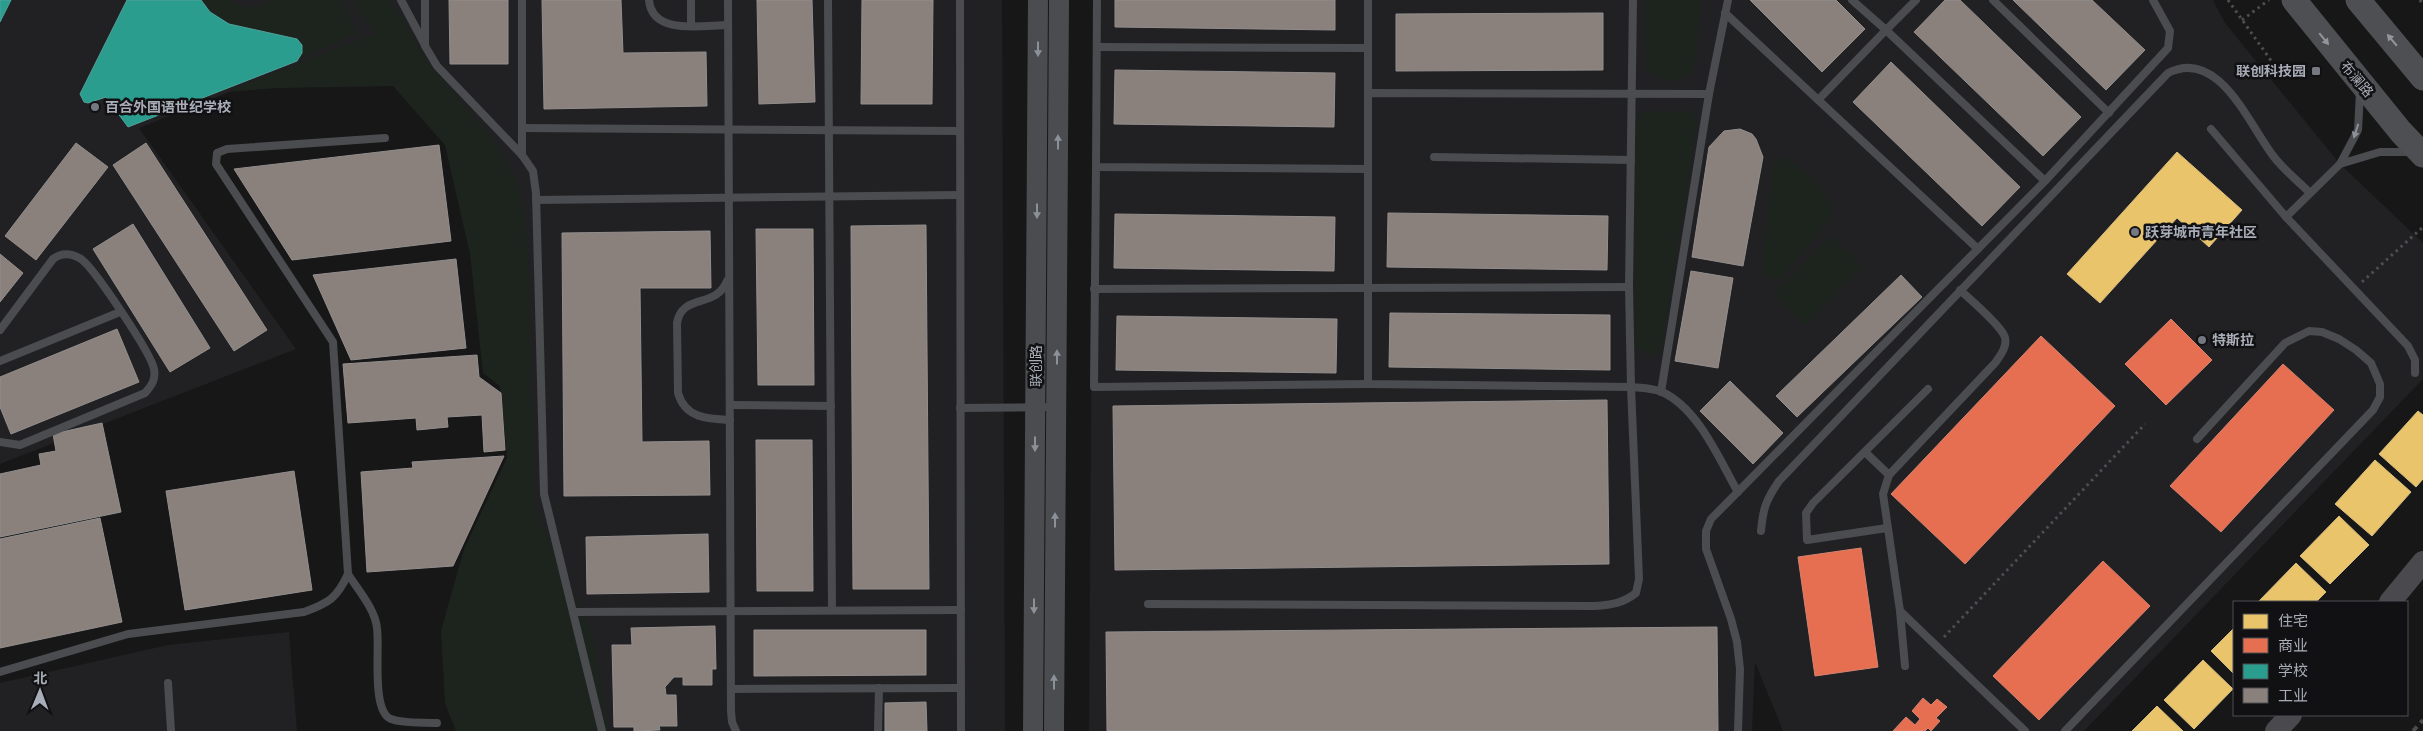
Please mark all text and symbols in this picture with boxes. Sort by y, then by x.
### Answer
one-way arrow [2318,32,2329,45]
one-way arrow [2386,34,2397,47]
one-way arrow [1034,41,1042,57]
street label: 布澜路 [2337,57,2377,101]
place label: 联创科技园 [2236,62,2306,80]
marker: 联创科技园 [2310,65,2322,77]
place label: 百合外国语世纪学校 [105,98,231,116]
marker: 百合外国语世纪学校 [89,101,101,113]
one-way arrow [2352,124,2360,139]
one-way arrow [1054,134,1062,150]
one-way arrow [1033,203,1041,219]
place label: 跃芽城市青年社区 [2145,223,2257,241]
marker: 跃芽城市青年社区 [2129,226,2141,238]
place label: 特斯拉 [2212,331,2254,349]
marker: 特斯拉 [2196,334,2208,346]
street label: 联创路 [1027,345,1045,387]
one-way arrow [1053,349,1061,365]
one-way arrow [1031,436,1039,452]
one-way arrow [1052,512,1060,528]
one-way arrow [1029,598,1037,614]
legend [2233,601,2408,716]
text: 住宅 [2278,611,2308,630]
text: 商业 [2278,636,2308,655]
text: 学校 [2278,661,2308,680]
north arrow [15,666,65,716]
text: 北 [33,669,47,687]
one-way arrow [1050,674,1058,690]
text: 工业 [2278,686,2308,705]

